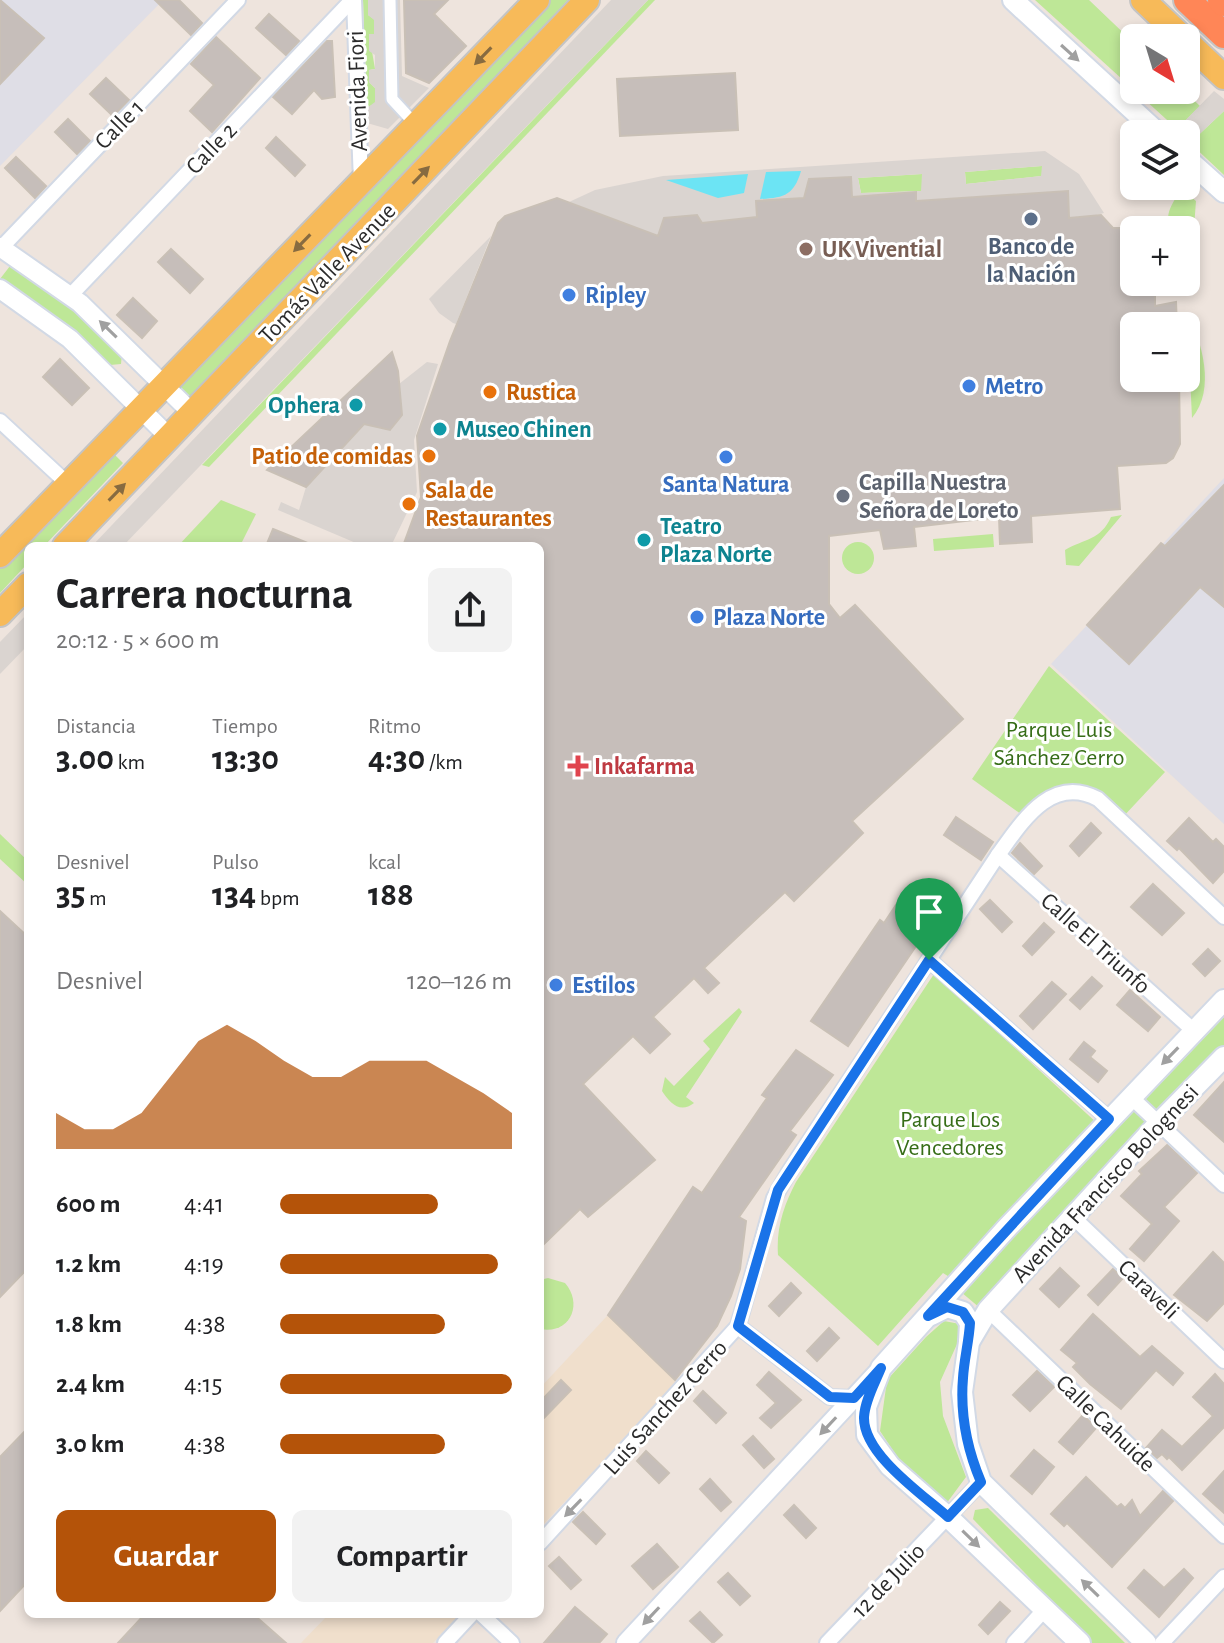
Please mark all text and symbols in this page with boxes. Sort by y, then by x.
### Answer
north arrow [1120,24,1200,104]
map controls [1120,24,1200,392]
street label: Avenida Fiori [344,30,372,152]
one-way arrow [1061,43,1080,61]
one-way arrow [474,46,492,65]
street label: Calle 1 [91,95,149,154]
street label: Calle 2 [182,118,242,179]
button: layers [1120,120,1200,200]
one-way arrow [411,166,429,185]
street label: Tomás Valle Avenue [255,199,401,349]
marker: Banco de la Nación [1022,210,1040,228]
button: + [1120,216,1200,296]
one-way arrow [293,233,311,252]
place label: Banco de la Nación [986,235,1076,287]
place label: UK Vivential [822,238,942,262]
marker: UK Vivential [797,240,815,258]
place label: Ripley [585,284,646,308]
marker: Ripley [560,286,578,304]
button: − [1120,312,1200,392]
one-way arrow [99,320,118,339]
place label: Metro [985,375,1044,399]
marker: Metro [960,377,978,395]
place label: Rustica [506,381,576,405]
marker: Rustica [481,383,499,401]
place label: Ophera [268,394,340,418]
marker: Ophera [347,396,365,414]
place label: Museo Chinen [456,418,592,442]
marker: Museo Chinen [431,420,449,438]
place label: Patio de comidas [251,445,413,469]
marker: Patio de comidas [420,447,438,465]
marker: Santa Natura [717,448,735,466]
place label: Capilla Nuestra Señora de Loreto [859,471,1019,523]
place label: Santa Natura [663,473,789,497]
place label: Sala de Restaurantes [425,479,552,531]
one-way arrow [108,483,126,502]
marker: Capilla Nuestra Señora de Loreto [834,487,852,505]
marker: Sala de Restaurantes [400,495,418,513]
place label: Teatro Plaza Norte [660,515,772,567]
marker: Teatro Plaza Norte [635,531,653,549]
button: share [428,568,512,652]
text: Carrera nocturna [56,573,353,617]
place label: Plaza Norte [713,606,825,630]
marker: Plaza Norte [688,608,706,626]
text: 20:12 · 5 × 600 m [56,627,220,653]
text: Distancia [56,715,136,737]
text: Tiempo [212,715,278,737]
text: Ritmo [368,715,421,737]
park label: Parque Luis Sánchez Cerro [993,718,1125,770]
text: 3.00 [56,742,114,776]
text: 13:30 [212,742,279,776]
text: 4:30 [368,742,425,776]
text: km [114,751,145,773]
text: /km [425,751,463,773]
place label: Inkafarma [594,755,695,779]
marker: Inkafarma [569,757,587,775]
text: Desnivel [56,851,130,873]
text: Pulso [212,851,259,873]
text: kcal [368,851,402,873]
text: 35 [56,878,85,912]
text: 134 [212,878,256,912]
text: 188 [368,878,414,912]
pin [895,878,963,960]
text: m [85,887,107,909]
text: bpm [256,887,300,909]
street label: Calle El Triunfo [1036,889,1155,999]
icon: arrive [907,890,951,934]
text: Desnivel [56,968,143,994]
text: 120–126 m [407,968,512,994]
place label: Estilos [572,974,635,998]
marker: Estilos [547,976,565,994]
one-way arrow [1161,1046,1179,1065]
street label: Avenida Francisco Bolognesi [1008,1080,1204,1287]
park label: Parque Los Vencedores [896,1108,1004,1160]
text: 600 m [56,1191,121,1217]
text: 4:41 [184,1191,224,1217]
text: 1.2 km [56,1251,121,1277]
text: 4:19 [184,1251,224,1277]
street label: Caraveli [1113,1255,1183,1324]
text: 1.8 km [56,1311,122,1337]
text: 4:38 [184,1311,226,1337]
street label: Luis Sanchez Cerro [599,1336,732,1480]
text: 2.4 km [56,1371,125,1397]
text: 4:15 [184,1371,222,1397]
street label: Calle Cahuide [1051,1371,1160,1477]
one-way arrow [820,1416,838,1435]
text: 3.0 km [56,1431,124,1457]
text: 4:38 [184,1431,226,1457]
one-way arrow [564,1498,583,1517]
button: Guardar [56,1510,276,1602]
button: Compartir [292,1510,512,1602]
one-way arrow [962,1530,981,1548]
street label: 12 de Julio [848,1539,930,1623]
one-way arrow [1081,1580,1100,1598]
one-way arrow [643,1606,661,1625]

